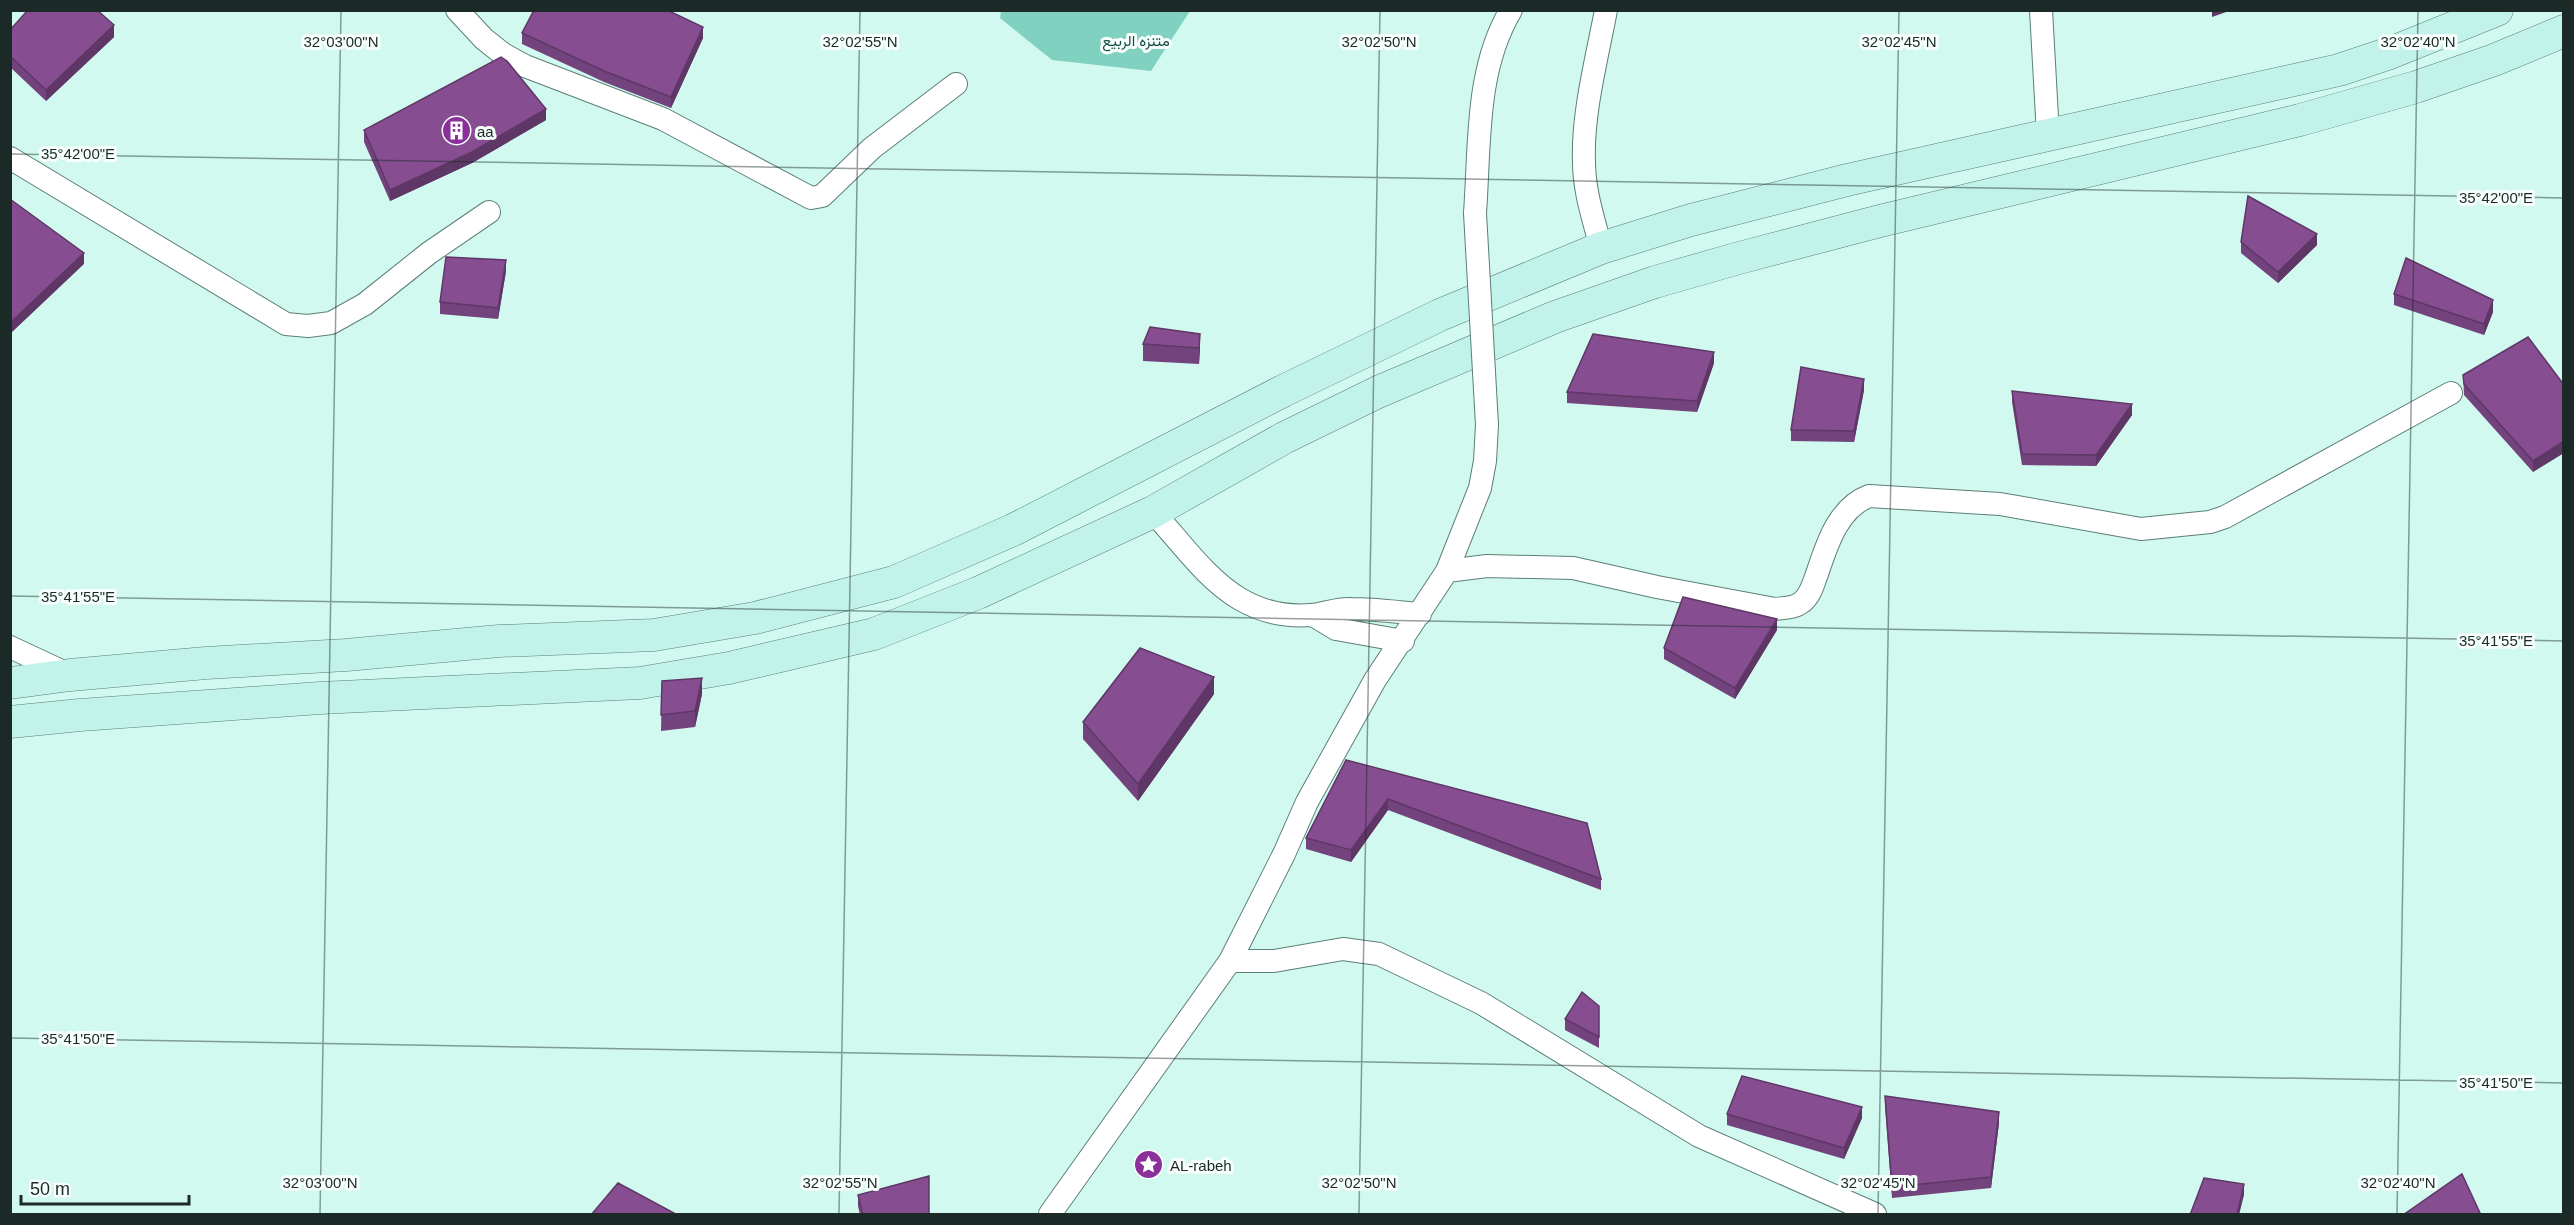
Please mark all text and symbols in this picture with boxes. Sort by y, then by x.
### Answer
park label: متنزه الربيع [1102,32,1170,52]
text: 32°03'00"N [303,33,379,50]
text: 32°02'55"N [822,33,898,50]
text: 32°02'50"N [1341,33,1417,50]
text: 32°02'45"N [1861,33,1937,50]
text: 32°02'40"N [2380,33,2456,50]
building icon: aa [440,115,472,147]
place label: aa [477,123,494,140]
text: 35°42'00"E [41,145,115,162]
text: 35°42'00"E [2459,189,2533,206]
text: 35°41'55"E [41,588,115,605]
text: 35°41'55"E [2459,632,2533,649]
text: 35°41'50"E [41,1030,115,1047]
text: 35°41'50"E [2459,1074,2533,1091]
place icon: AL-rabeh [1133,1149,1165,1181]
place label: AL-rabeh [1170,1157,1232,1174]
scale bar [21,1168,189,1206]
text: 32°03'00"N [282,1174,358,1191]
text: 32°02'55"N [802,1174,878,1191]
text: 32°02'50"N [1321,1174,1397,1191]
text: 32°02'45"N [1840,1174,1916,1191]
text: 32°02'40"N [2360,1174,2436,1191]
text: 50 m [30,1179,70,1199]

